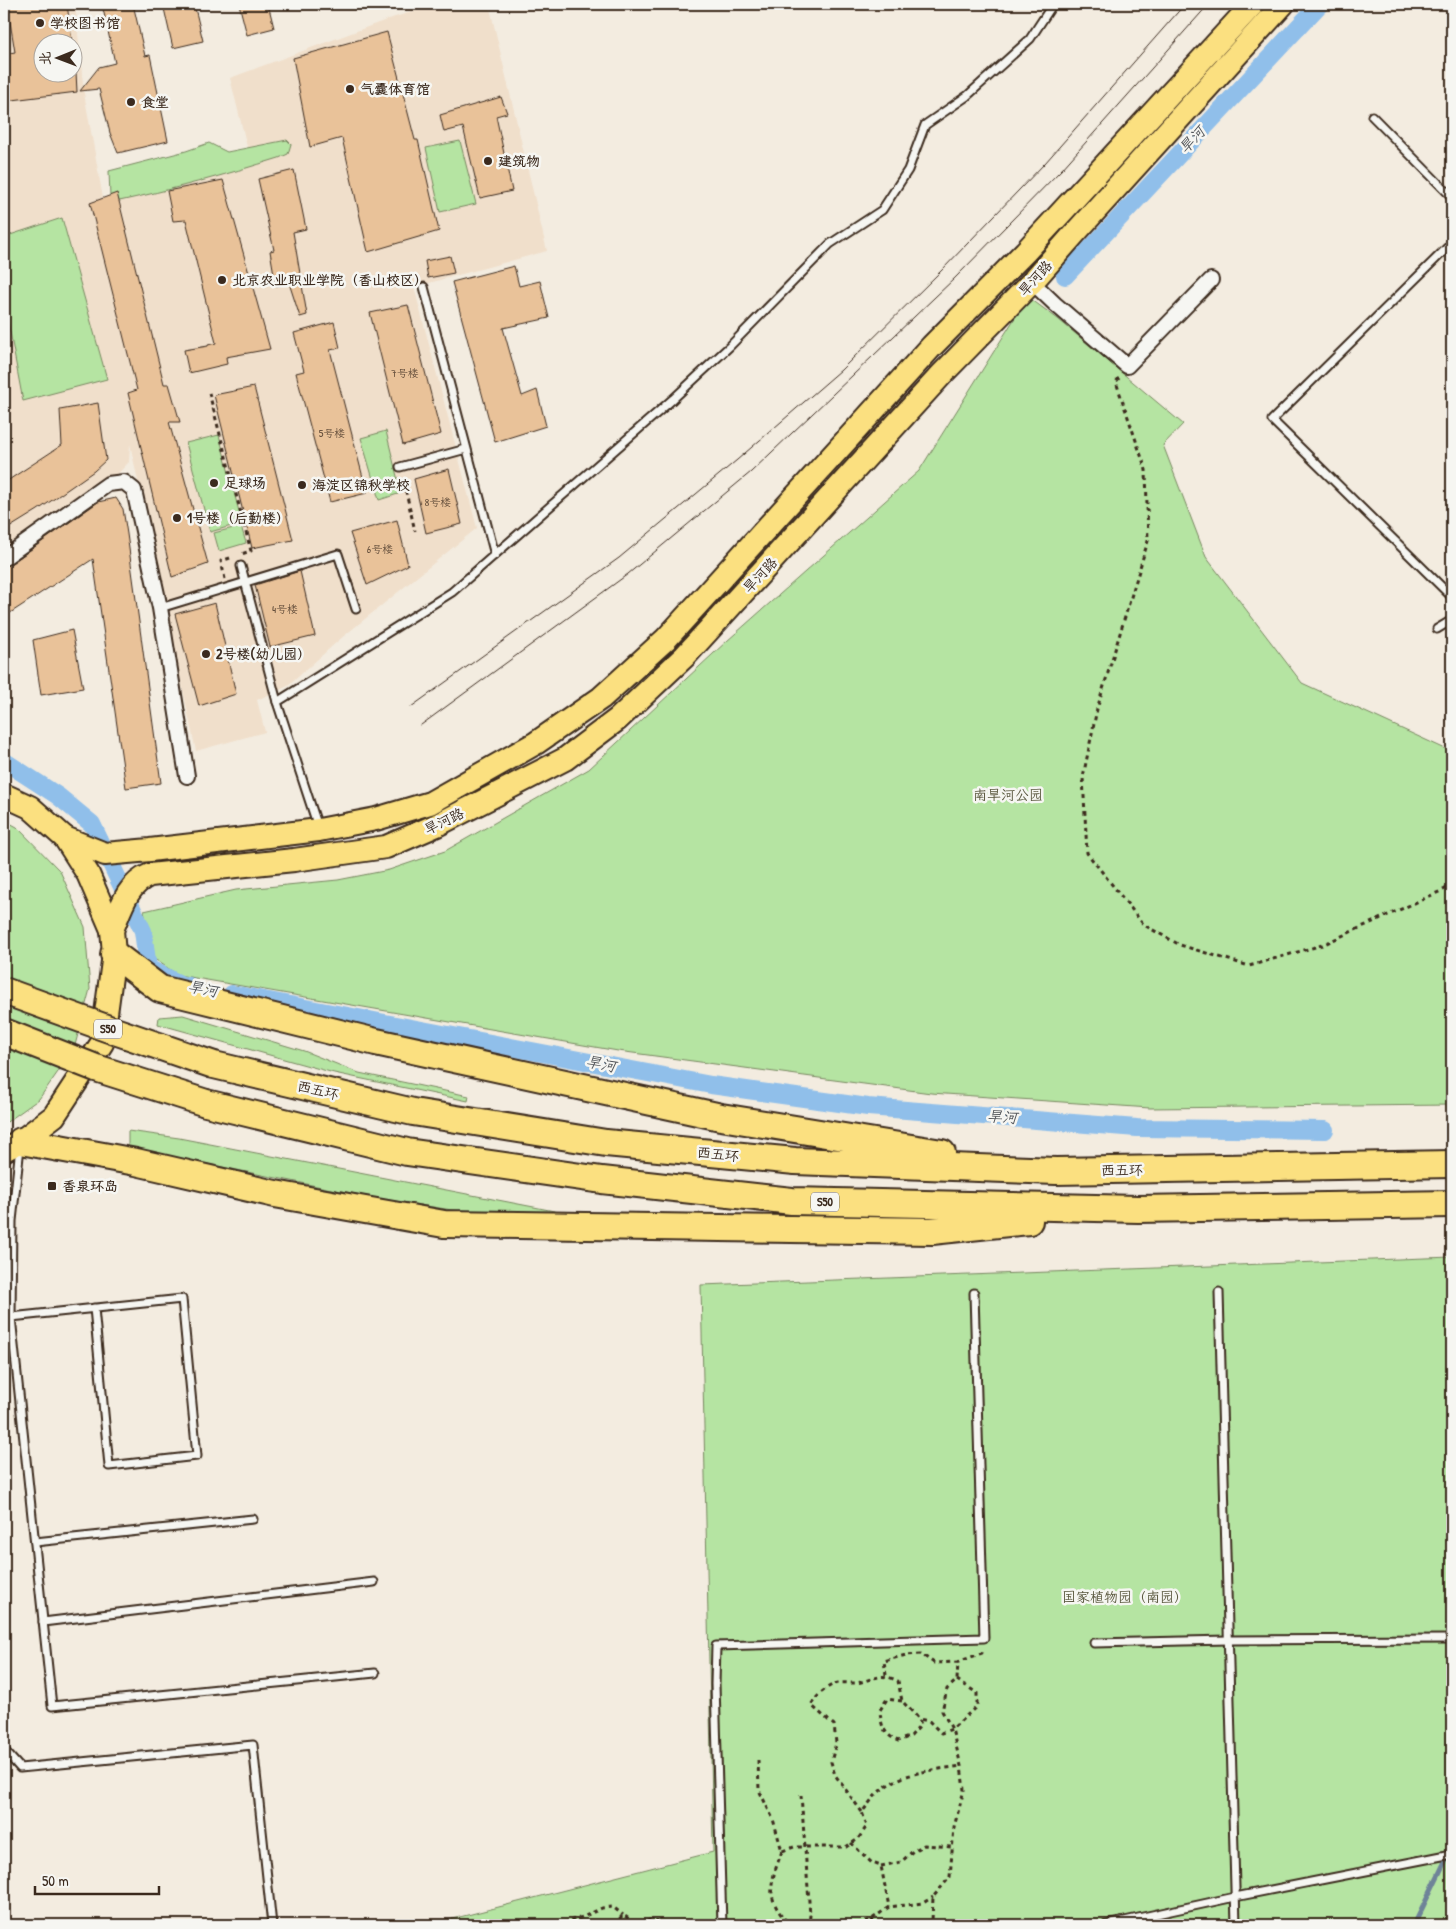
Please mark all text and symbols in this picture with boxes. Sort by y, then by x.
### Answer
place label: 学校图书馆 [50,13,120,32]
marker: 学校图书馆 [34,17,46,29]
north arrow [32,32,82,82]
text: 北 [35,51,54,65]
place label: 气囊体育馆 [360,79,430,98]
marker: 气囊体育馆 [344,83,356,95]
place label: 食堂 [141,92,169,111]
marker: 食堂 [125,96,137,108]
water label: 旱河 [1174,119,1212,158]
place label: 建筑物 [498,151,540,170]
marker: 建筑物 [482,155,494,167]
street label: 旱河路 [1014,256,1056,300]
place label: 北京农业职业学院（香山校区） [232,270,428,289]
marker: 北京农业职业学院（香山校区） [216,274,228,286]
house number: 7号楼 [391,366,419,380]
house number: 5号楼 [319,426,345,440]
place label: 足球场 [224,473,266,492]
place label: 海淀区锦秋学校 [312,475,410,494]
marker: 足球场 [208,477,220,489]
marker: 海淀区锦秋学校 [296,479,308,491]
house number: 8号楼 [425,495,451,509]
place label: 1号楼（后勤楼） [187,508,290,527]
marker: 1号楼（后勤楼） [171,512,183,524]
house number: 6号楼 [367,542,393,556]
street label: 旱河路 [738,553,781,596]
house number: 4号楼 [272,602,298,616]
place label: 2号楼(幼儿园） [216,644,311,663]
marker: 2号楼(幼儿园） [200,648,212,660]
park label: 南旱河公园 [973,785,1043,804]
street label: 旱河路 [421,803,467,838]
water label: 旱河 [186,975,223,1002]
road number: S50 [94,1020,122,1038]
water label: 旱河 [584,1050,621,1077]
street label: 西五环 [296,1076,341,1103]
water label: 旱河 [986,1105,1021,1128]
street label: 西五环 [696,1142,740,1165]
street label: 西五环 [1101,1160,1143,1179]
place label: 香泉环岛 [62,1176,118,1195]
marker: 香泉环岛 [46,1180,58,1192]
road number: S50 [811,1192,839,1212]
park label: 国家植物园（南园） [1062,1587,1188,1606]
scale bar [35,1864,159,1896]
text: 50 m [42,1870,69,1891]

